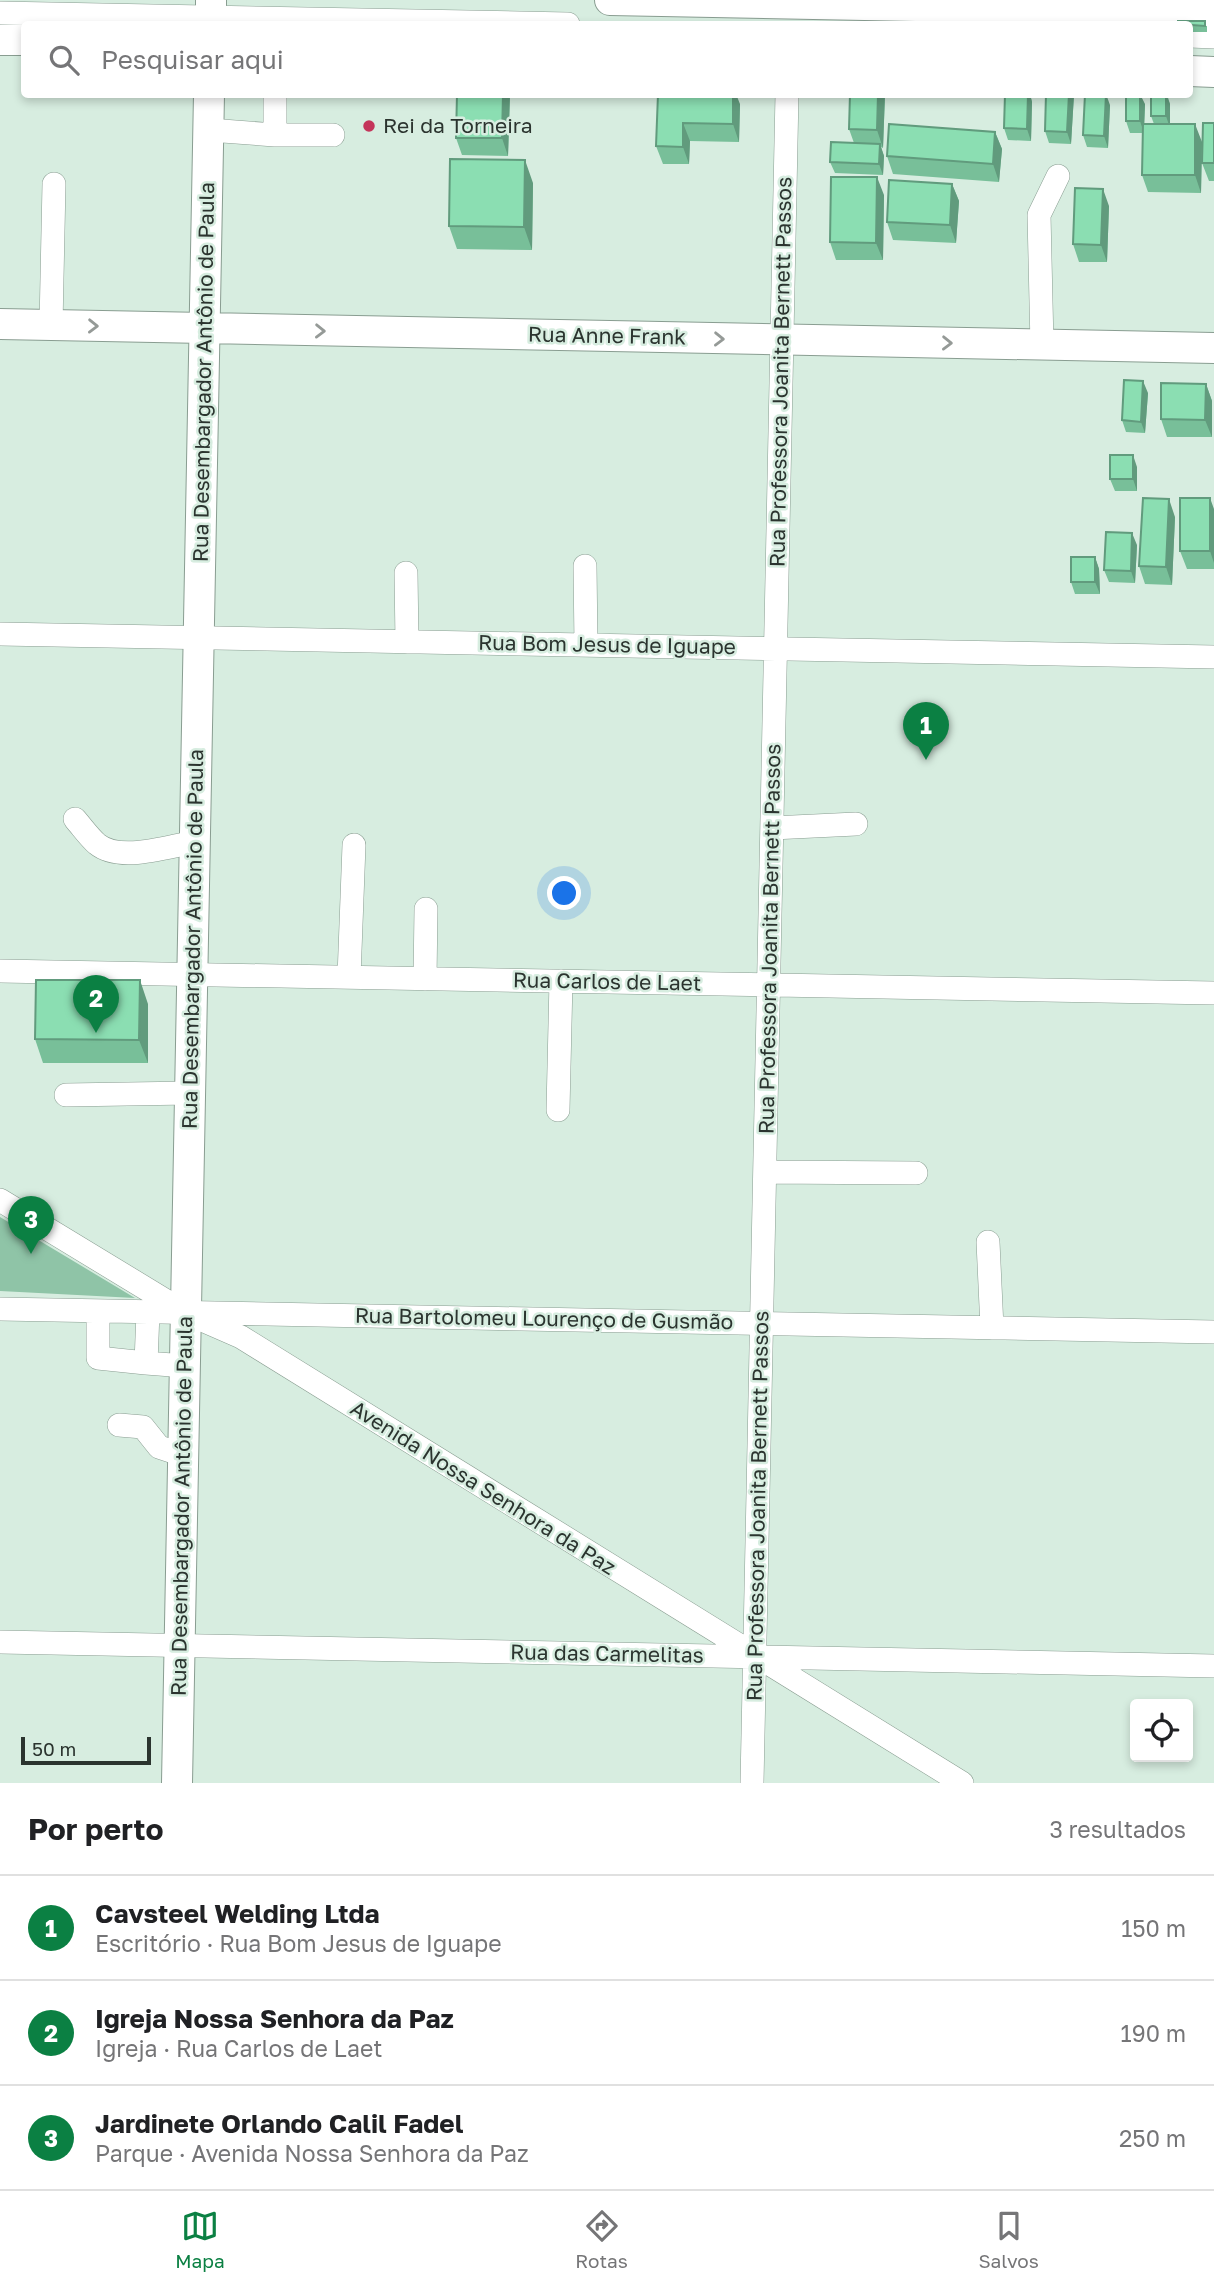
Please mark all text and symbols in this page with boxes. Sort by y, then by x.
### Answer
search box [21,21,1193,98]
icon: search [45,41,83,79]
text: Pesquisar aqui [101,44,284,75]
place label: Rei da Torneira [383,112,533,138]
marker: Rei da Torneira [361,118,377,134]
street label: Rua Professora Joanita Bernett Passos [764,177,796,567]
street label: Rua Desembargador Antônio de Paula [187,182,219,562]
one-way arrow [88,318,98,334]
street label: Rua Anne Frank [528,321,686,349]
one-way arrow [315,323,326,338]
one-way arrow [714,331,725,346]
one-way arrow [942,335,952,351]
street label: Rua Bom Jesus de Iguape [478,629,736,659]
pin: 1 [903,702,949,760]
street label: Rua Professora Joanita Bernett Passos [753,744,785,1134]
street label: Rua Desembargador Antônio de Paula [176,749,208,1129]
your location [547,876,581,910]
street label: Rua Carlos de Laet [513,966,701,996]
pin: 2 [73,975,119,1033]
pin: 3 [8,1196,54,1254]
street label: Rua Bartolomeu Lourenço de Gusmão [355,1302,733,1334]
street label: Rua Professora Joanita Bernett Passos [741,1311,773,1701]
street label: Rua Desembargador Antônio de Paula [165,1316,197,1696]
street label: Avenida Nossa Senhora da Paz [346,1394,621,1580]
street label: Rua das Carmelitas [510,1638,704,1668]
map controls [1130,1699,1193,1762]
button: locate [1130,1699,1193,1762]
scale bar [21,1734,150,1766]
text: 50 m [32,1737,76,1760]
text: Por perto [28,1811,163,1847]
text: 3 resultados [1049,1815,1186,1843]
text: Cavsteel Welding Ltda [95,1898,380,1929]
text: 1 [45,1914,57,1942]
text: 150 m [1121,1914,1186,1942]
text: Escritório · Rua Bom Jesus de Iguape [95,1929,502,1957]
text: Igreja Nossa Senhora da Paz [95,2003,454,2034]
text: 2 [44,2019,58,2047]
text: 190 m [1121,2019,1186,2047]
text: Igreja · Rua Carlos de Laet [95,2034,382,2062]
text: Jardinete Orlando Calil Fadel [95,2108,463,2139]
text: 3 [44,2124,58,2152]
text: 250 m [1119,2124,1186,2152]
text: Parque · Avenida Nossa Senhora da Paz [95,2139,529,2167]
tab: Mapa [175,2207,225,2272]
tab: Rotas [575,2207,628,2272]
tab: Salvos [978,2207,1039,2272]

